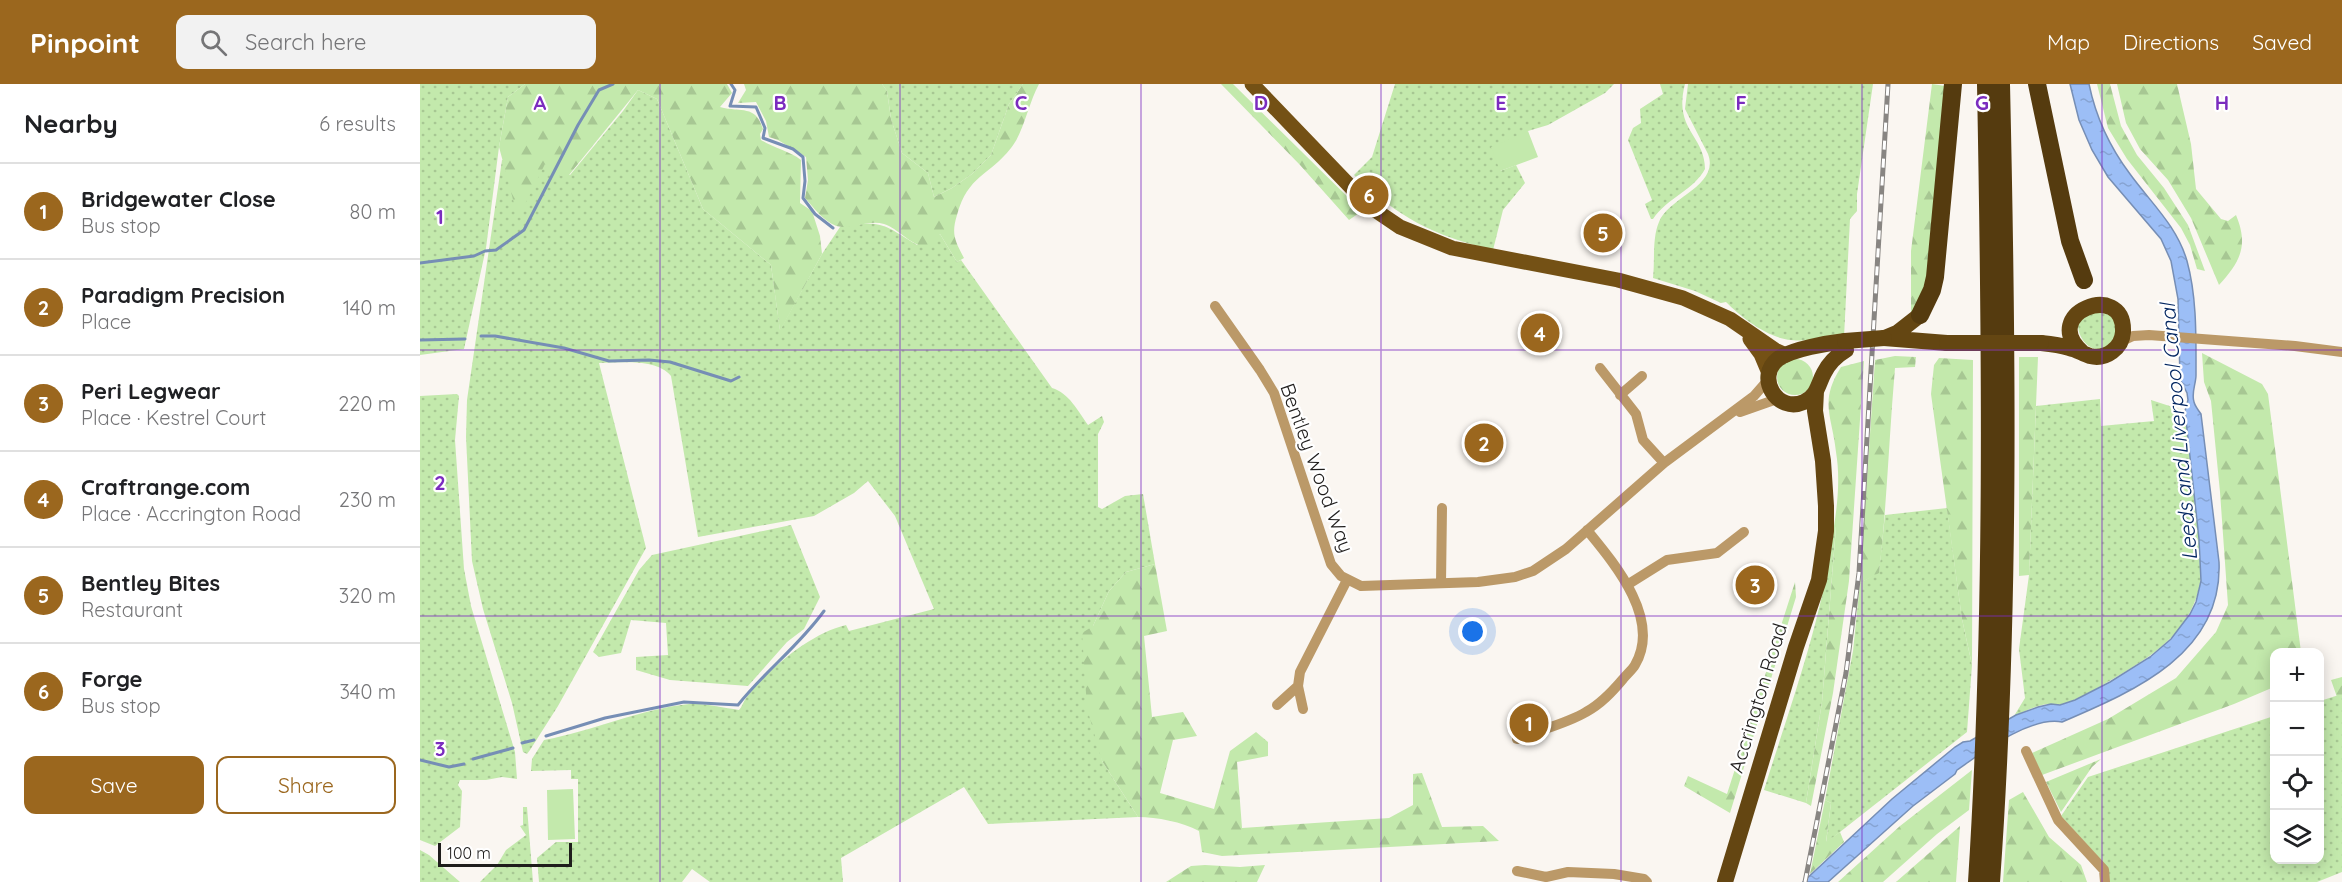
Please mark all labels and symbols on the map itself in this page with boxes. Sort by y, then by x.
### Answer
text: A [534,90,547,115]
text: B [773,90,787,115]
text: C [1015,90,1028,115]
text: D [1254,90,1268,115]
text: E [1495,90,1507,115]
text: F [1735,90,1747,115]
text: G [1975,90,1989,115]
text: H [2215,90,2229,115]
pin: 6 [1350,172,1388,218]
text: 1 [436,204,444,229]
pin: 5 [1584,210,1622,256]
water label: Leeds and Liverpool Canal [2154,300,2202,562]
pin: 4 [1520,310,1560,356]
street label: Bentley Wood Way [1275,380,1360,556]
pin: 2 [1464,420,1504,466]
text: 2 [434,470,446,495]
pin: 3 [1736,562,1774,608]
your location [1458,617,1487,646]
street label: Accrington Road [1723,620,1792,776]
pin: 1 [1510,700,1548,746]
text: 3 [435,736,445,761]
scale bar [438,840,572,868]

